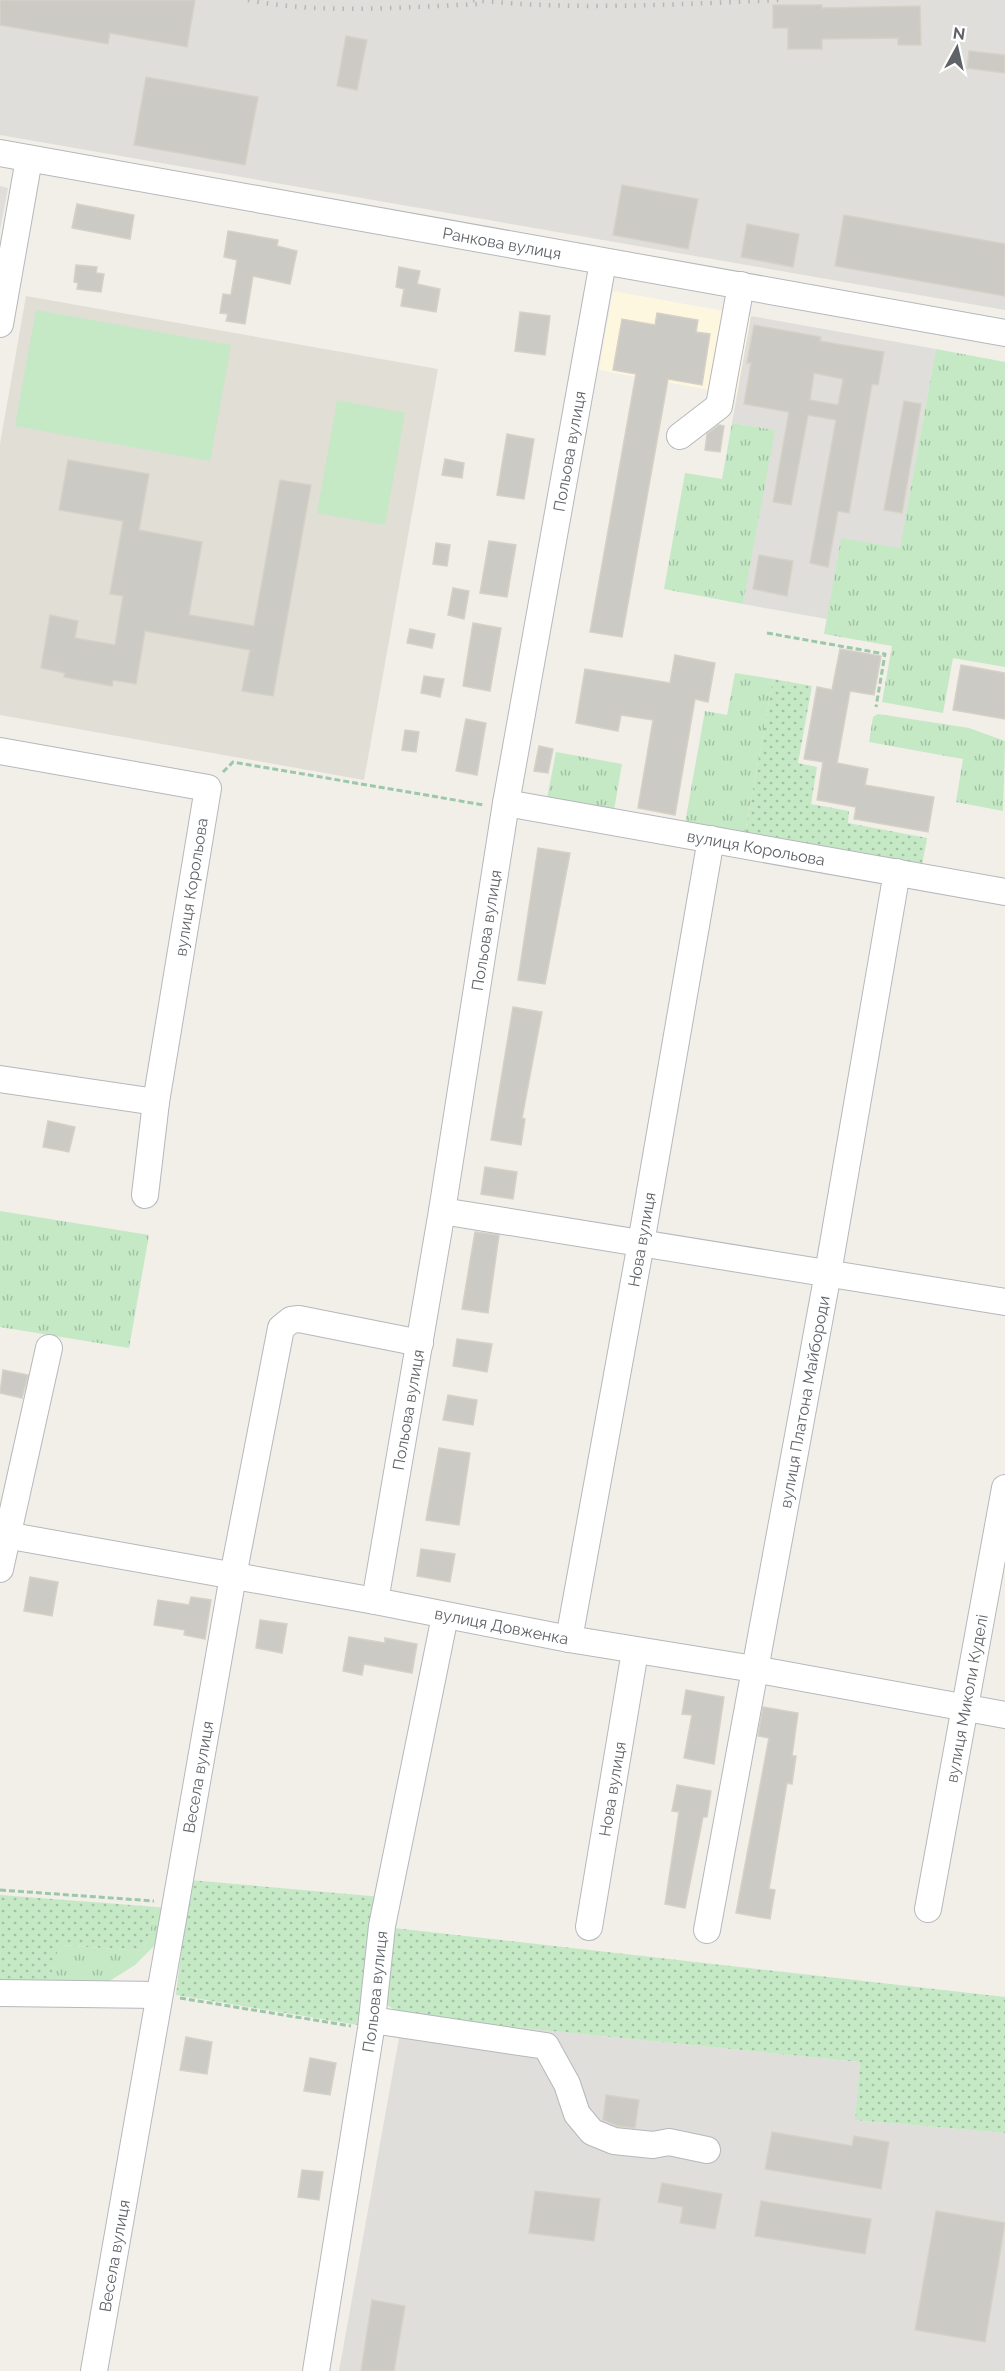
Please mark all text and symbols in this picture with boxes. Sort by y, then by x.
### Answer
north arrow [927,18,987,78]
text: N [952,23,966,44]
street label: Ранкова вулиця [441,223,563,263]
street label: Польова вулиця [549,390,590,513]
street label: вулиця Корольова [171,817,212,958]
street label: вулиця Корольова [685,826,826,870]
street label: Польова вулиця [468,868,505,992]
street label: Нова вулиця [624,1191,660,1289]
street label: вулиця Платона Майбороди [776,1294,834,1510]
street label: Польова вулиця [389,1348,428,1472]
street label: вулиця Довженка [433,1604,570,1649]
street label: вулиця Миколи Куделі [942,1613,992,1784]
street label: Весела вулиця [179,1720,217,1835]
street label: Нова вулиця [595,1740,630,1838]
street label: Польова вулиця [358,1930,391,2054]
street label: Весела вулиця [96,2198,134,2313]

